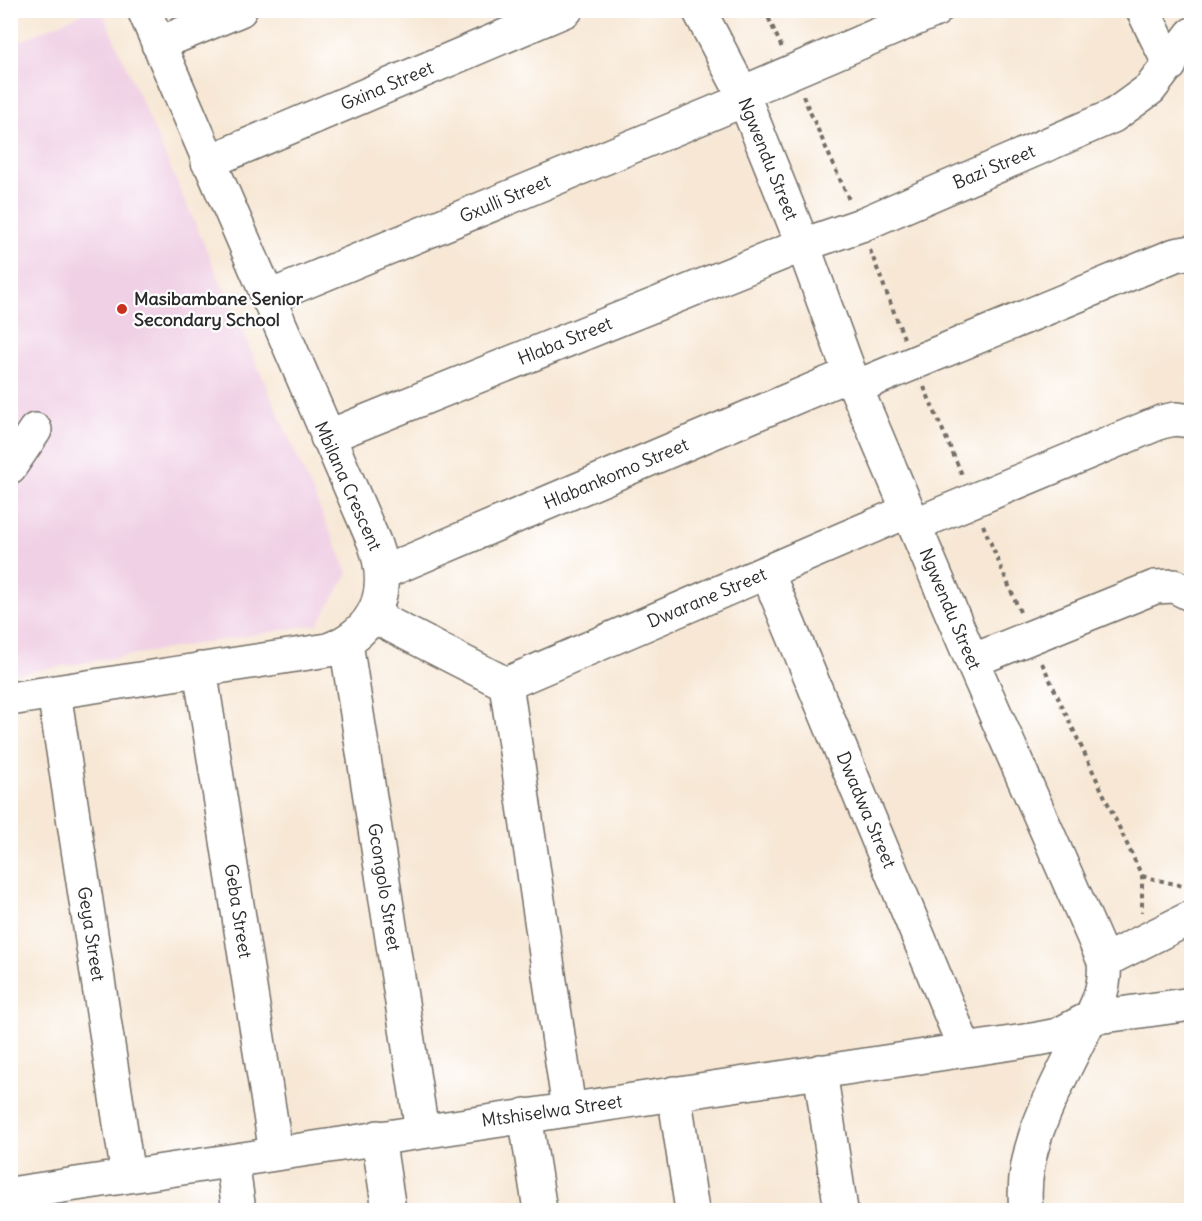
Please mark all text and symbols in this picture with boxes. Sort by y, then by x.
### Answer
street label: Gxina Street [337,56,437,115]
street label: Ngwendu Street [733,94,803,223]
street label: Bazi Street [949,139,1038,194]
street label: Gxulli Street [456,169,554,228]
place label: Masibambane Senior Secondary School [134,287,304,331]
marker: Masibambane Senior Secondary School [115,302,129,316]
street label: Hlaba Street [514,311,615,370]
street label: Mbilana Crescent [310,418,387,554]
street label: Hlabankomo Street [540,433,692,514]
street label: Ngwendu Street [914,544,986,673]
street label: Dwarane Street [644,562,770,633]
street label: Dwadwa Street [832,748,901,872]
street label: Gcongolo Street [363,821,406,953]
street label: Geba Street [220,862,257,960]
street label: Geya Street [73,885,110,983]
street label: Mtshiselwa Street [480,1089,624,1132]

